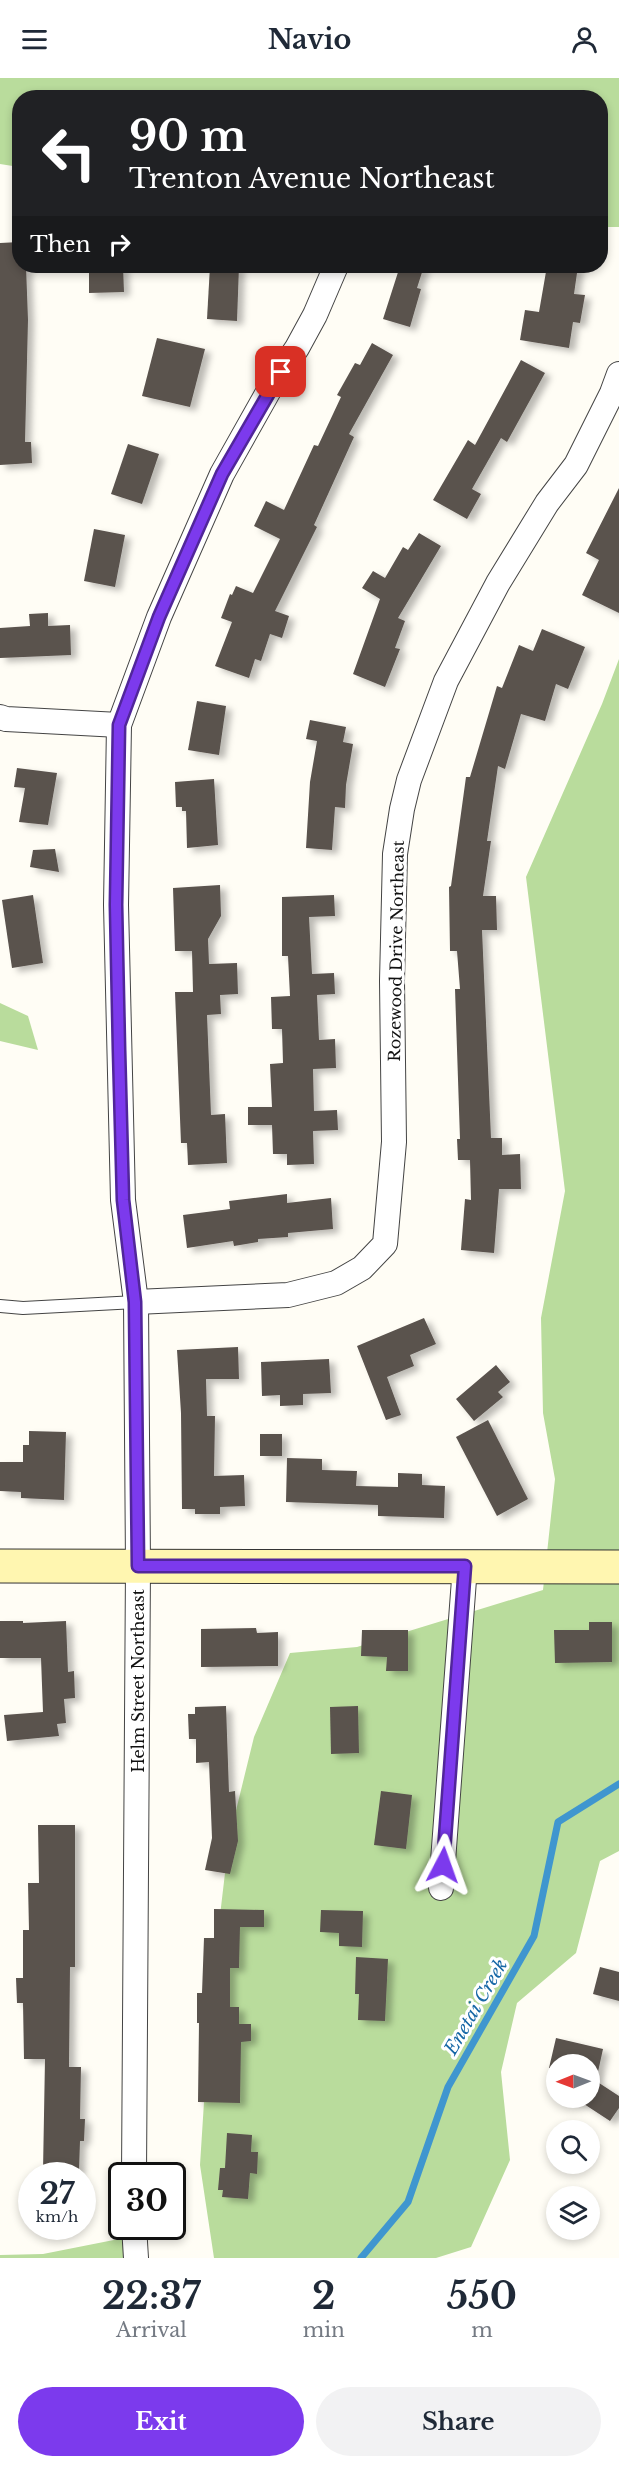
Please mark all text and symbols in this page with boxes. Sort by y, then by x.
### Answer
icon: menu [18,23,51,56]
text: Navio [268,23,351,56]
icon: person [568,23,601,56]
text: 90 m [129,110,247,162]
icon: left [30,114,108,192]
text: Trenton Avenue Northeast [129,162,495,195]
icon: right [103,228,136,261]
text: Then [30,231,91,258]
pin [255,346,306,397]
icon: arrive [264,355,297,388]
street label: Rozewood Drive Northeast [384,840,408,1062]
street label: Helm Street Northeast [128,1589,148,1773]
position arrow [411,1833,475,1897]
water label: Enetai Creek [439,1955,512,2060]
north arrow [546,2054,600,2108]
map controls [546,2054,600,2240]
button: search [546,2120,600,2174]
speed limit sign: 30 [108,2162,186,2240]
text: 27 [39,2175,75,2212]
button: layers [546,2186,600,2240]
text: km/h [36,2207,78,2226]
text: 22:37 [102,2274,201,2319]
text: 2 [312,2274,335,2319]
text: 550 [447,2274,517,2319]
text: Arrival [116,2318,187,2342]
text: min [303,2318,345,2342]
text: m [471,2318,493,2342]
button: Exit [18,2387,304,2456]
button: Share [316,2387,601,2456]

